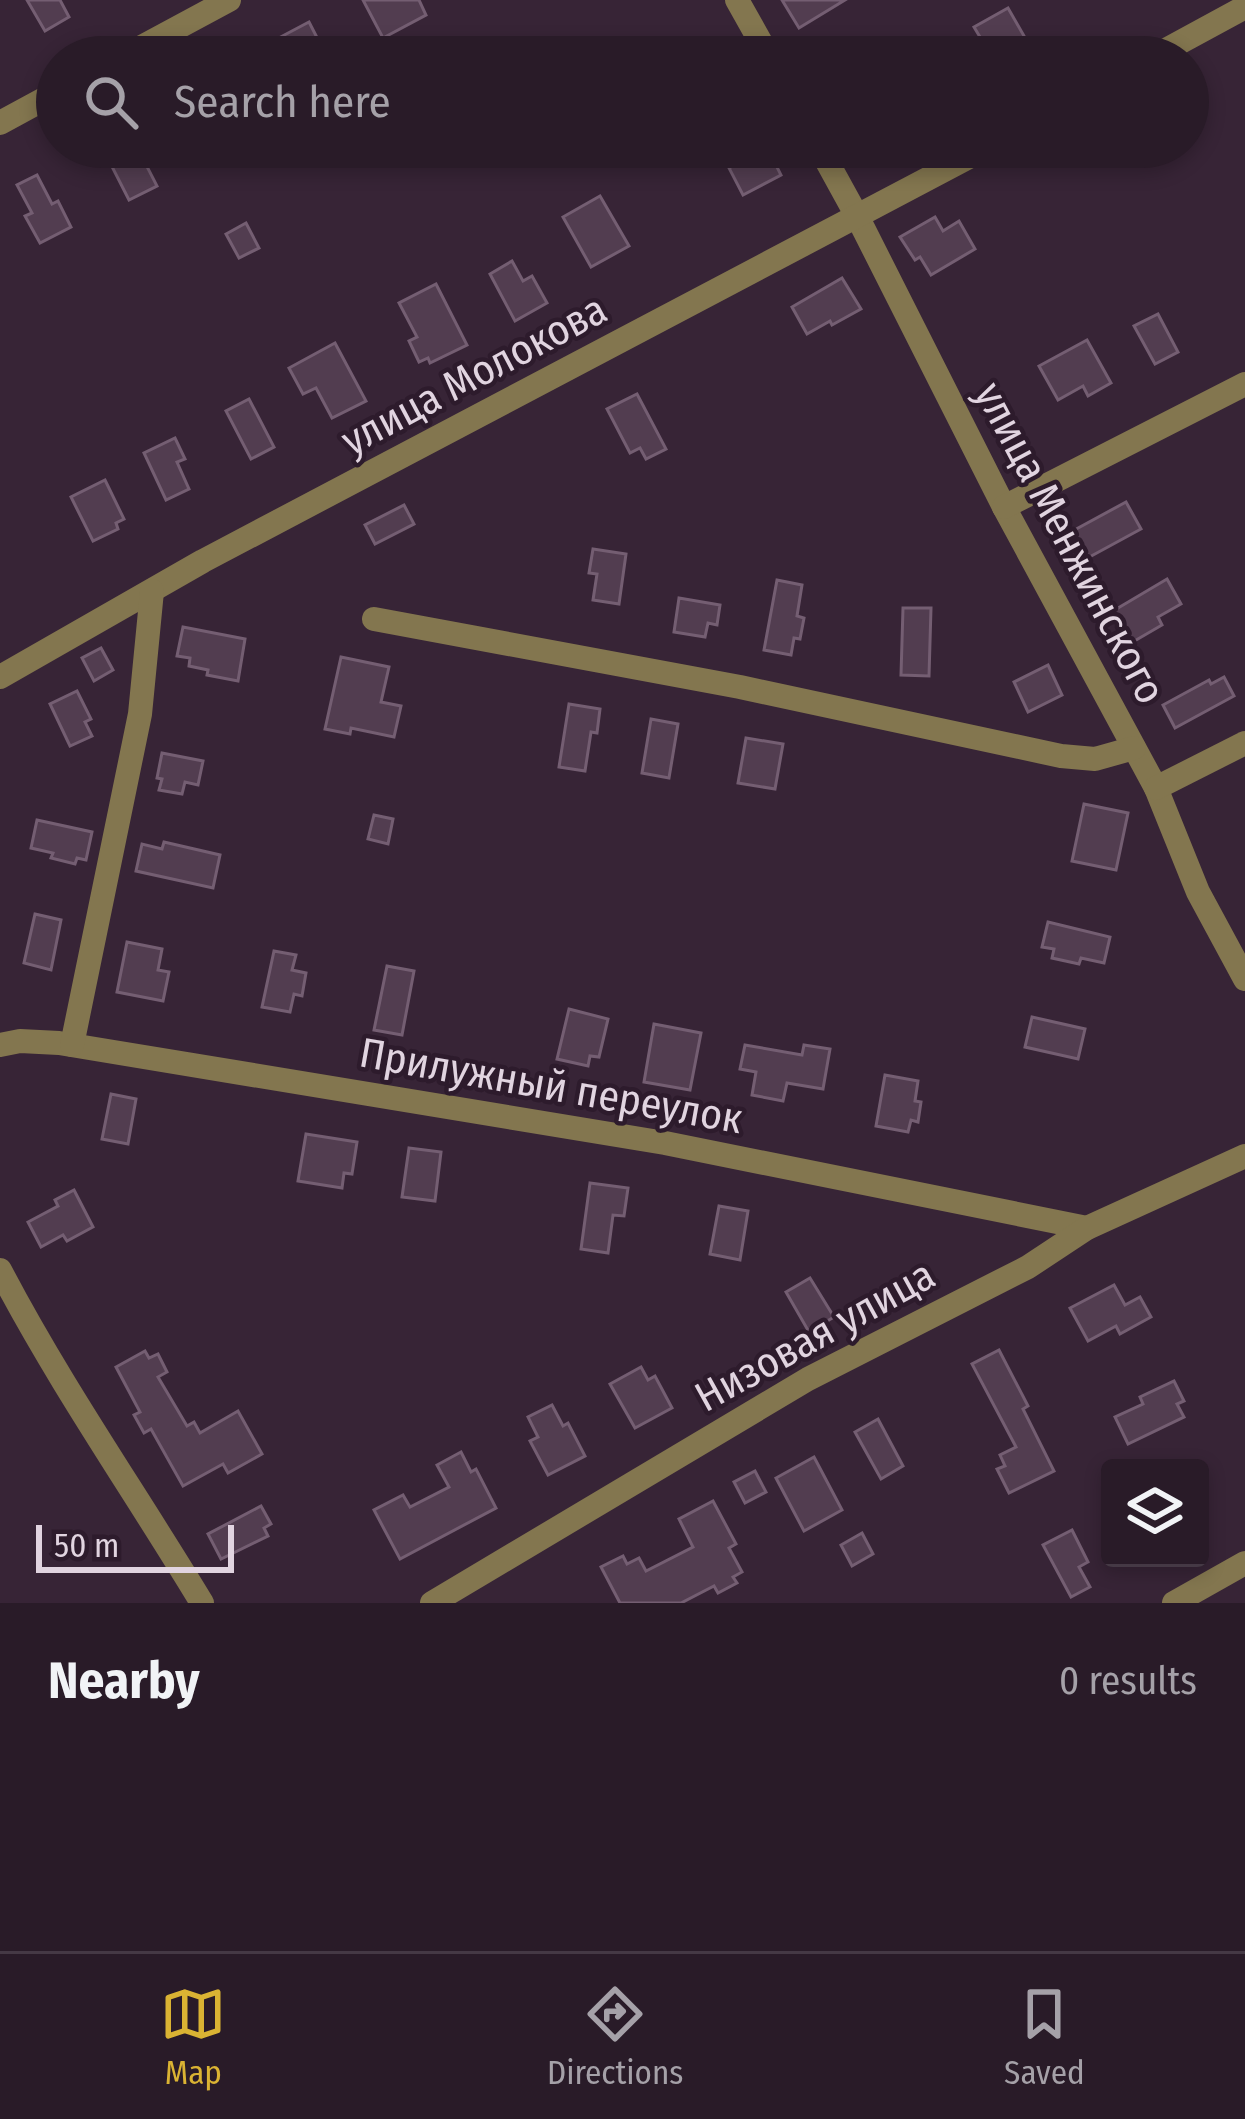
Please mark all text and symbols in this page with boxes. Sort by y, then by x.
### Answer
search box [36,36,1209,168]
icon: search [78,69,144,135]
text: Search here [174,75,391,129]
street label: улица Молокова [333,284,615,466]
street label: улица Менжинского [964,374,1176,712]
street label: Прилужный переулок [356,1028,747,1144]
street label: Низовая улица [687,1250,943,1422]
map controls [1101,1459,1209,1567]
button: layers [1101,1459,1209,1567]
scale bar [36,1519,234,1572]
text: 50 m [54,1526,119,1566]
text: Nearby [48,1650,200,1712]
text: 0 results [1059,1658,1197,1704]
tab: Map [160,1981,226,2093]
tab: Directions [547,1981,683,2093]
tab: Saved [1004,1981,1085,2093]

